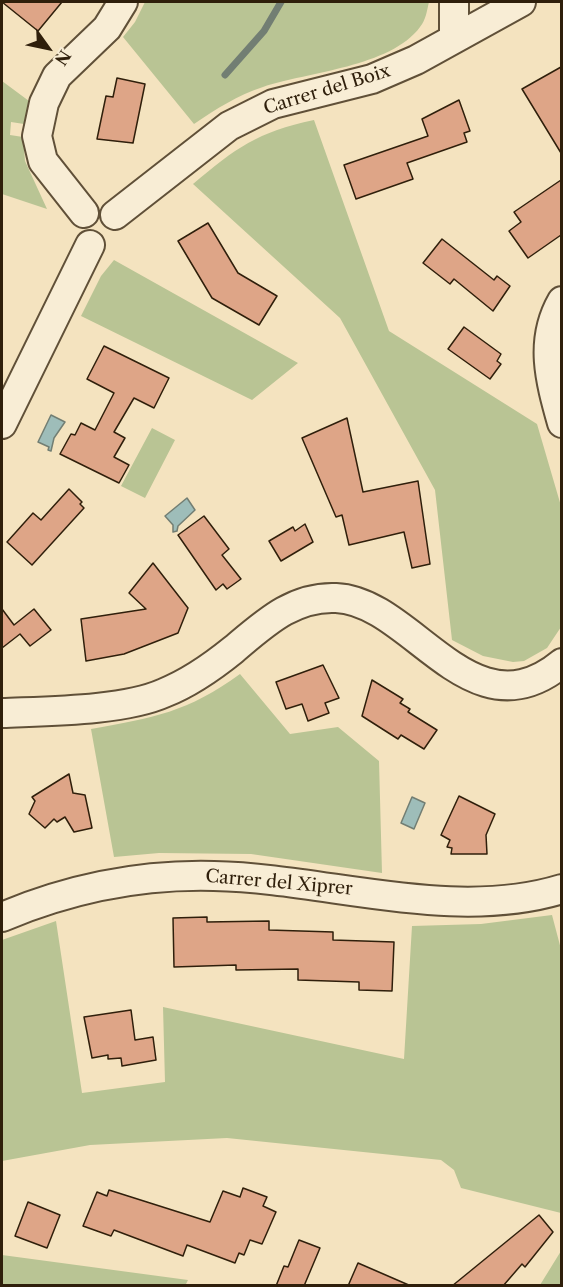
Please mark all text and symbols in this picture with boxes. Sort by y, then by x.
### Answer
north arrow [18,18,78,78]
text: N [51,47,75,69]
street label: Carrer del Boix [261,60,393,120]
street label: Carrer del Xiprer [205,866,353,900]

